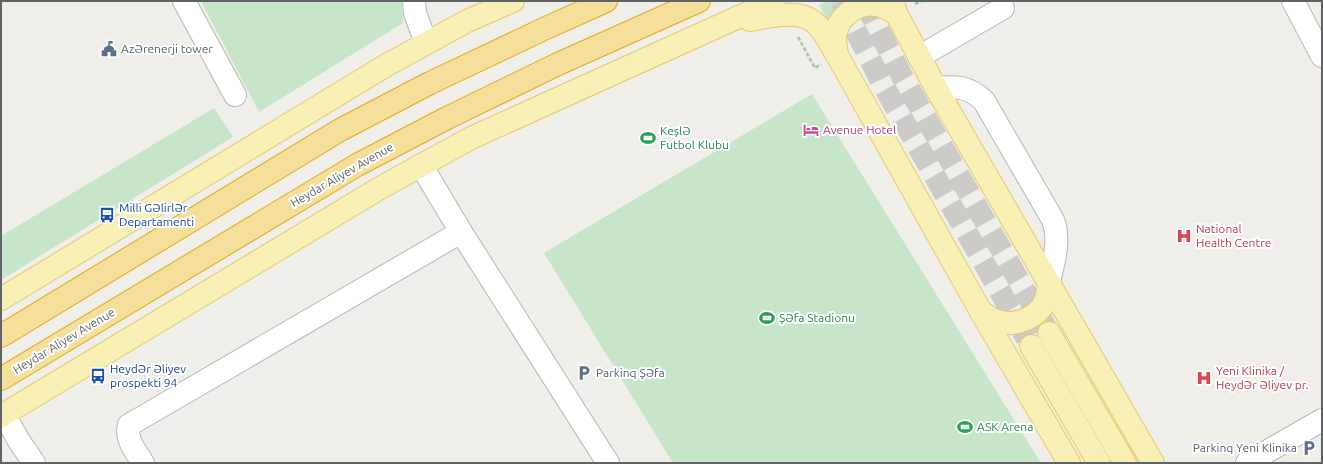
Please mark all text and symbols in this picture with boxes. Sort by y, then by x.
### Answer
public building icon: Azərenerji tower [100,40,118,58]
place label: Azərenerji tower [121,42,213,55]
hotel icon: Avenue Hotel [802,121,820,139]
place label: Avenue Hotel [823,123,896,136]
place label: Keşlə Futbol Klubu [660,124,729,151]
sports icon: Keşlə Futbol Klubu [639,129,657,147]
street label: Heydar Aliyev Avenue [288,140,395,209]
place label: Milli Gəlirlər Departamenti [119,201,194,228]
bus stop icon: Milli Gəlirlər Departamenti [98,206,116,224]
place label: National Health Centre [1196,222,1271,249]
hospital icon: National Health Centre [1175,227,1193,245]
street label: Heydar Aliyev Avenue [10,305,117,376]
sports icon: Şəfa Stadionu [758,309,776,327]
place label: Şəfa Stadionu [779,311,855,324]
place label: Heydər Əliyev prospekti 94 [110,362,186,389]
parking icon: Parkinq Şəfa [575,364,593,382]
place label: Yeni Klinika / Heydər Əliyev pr. [1216,364,1309,391]
place label: Parkinq Şəfa [596,366,665,379]
bus stop icon: Heydər Əliyev prospekti 94 [89,367,107,385]
hospital icon: Yeni Klinika / Heydər Əliyev pr. [1195,369,1213,387]
sports icon: ASK Arena [956,418,974,436]
place label: ASK Arena [977,420,1033,433]
parking icon: Parkinq Yeni Klinika [1300,439,1318,457]
place label: Parkinq Yeni Klinika [1193,441,1297,454]

